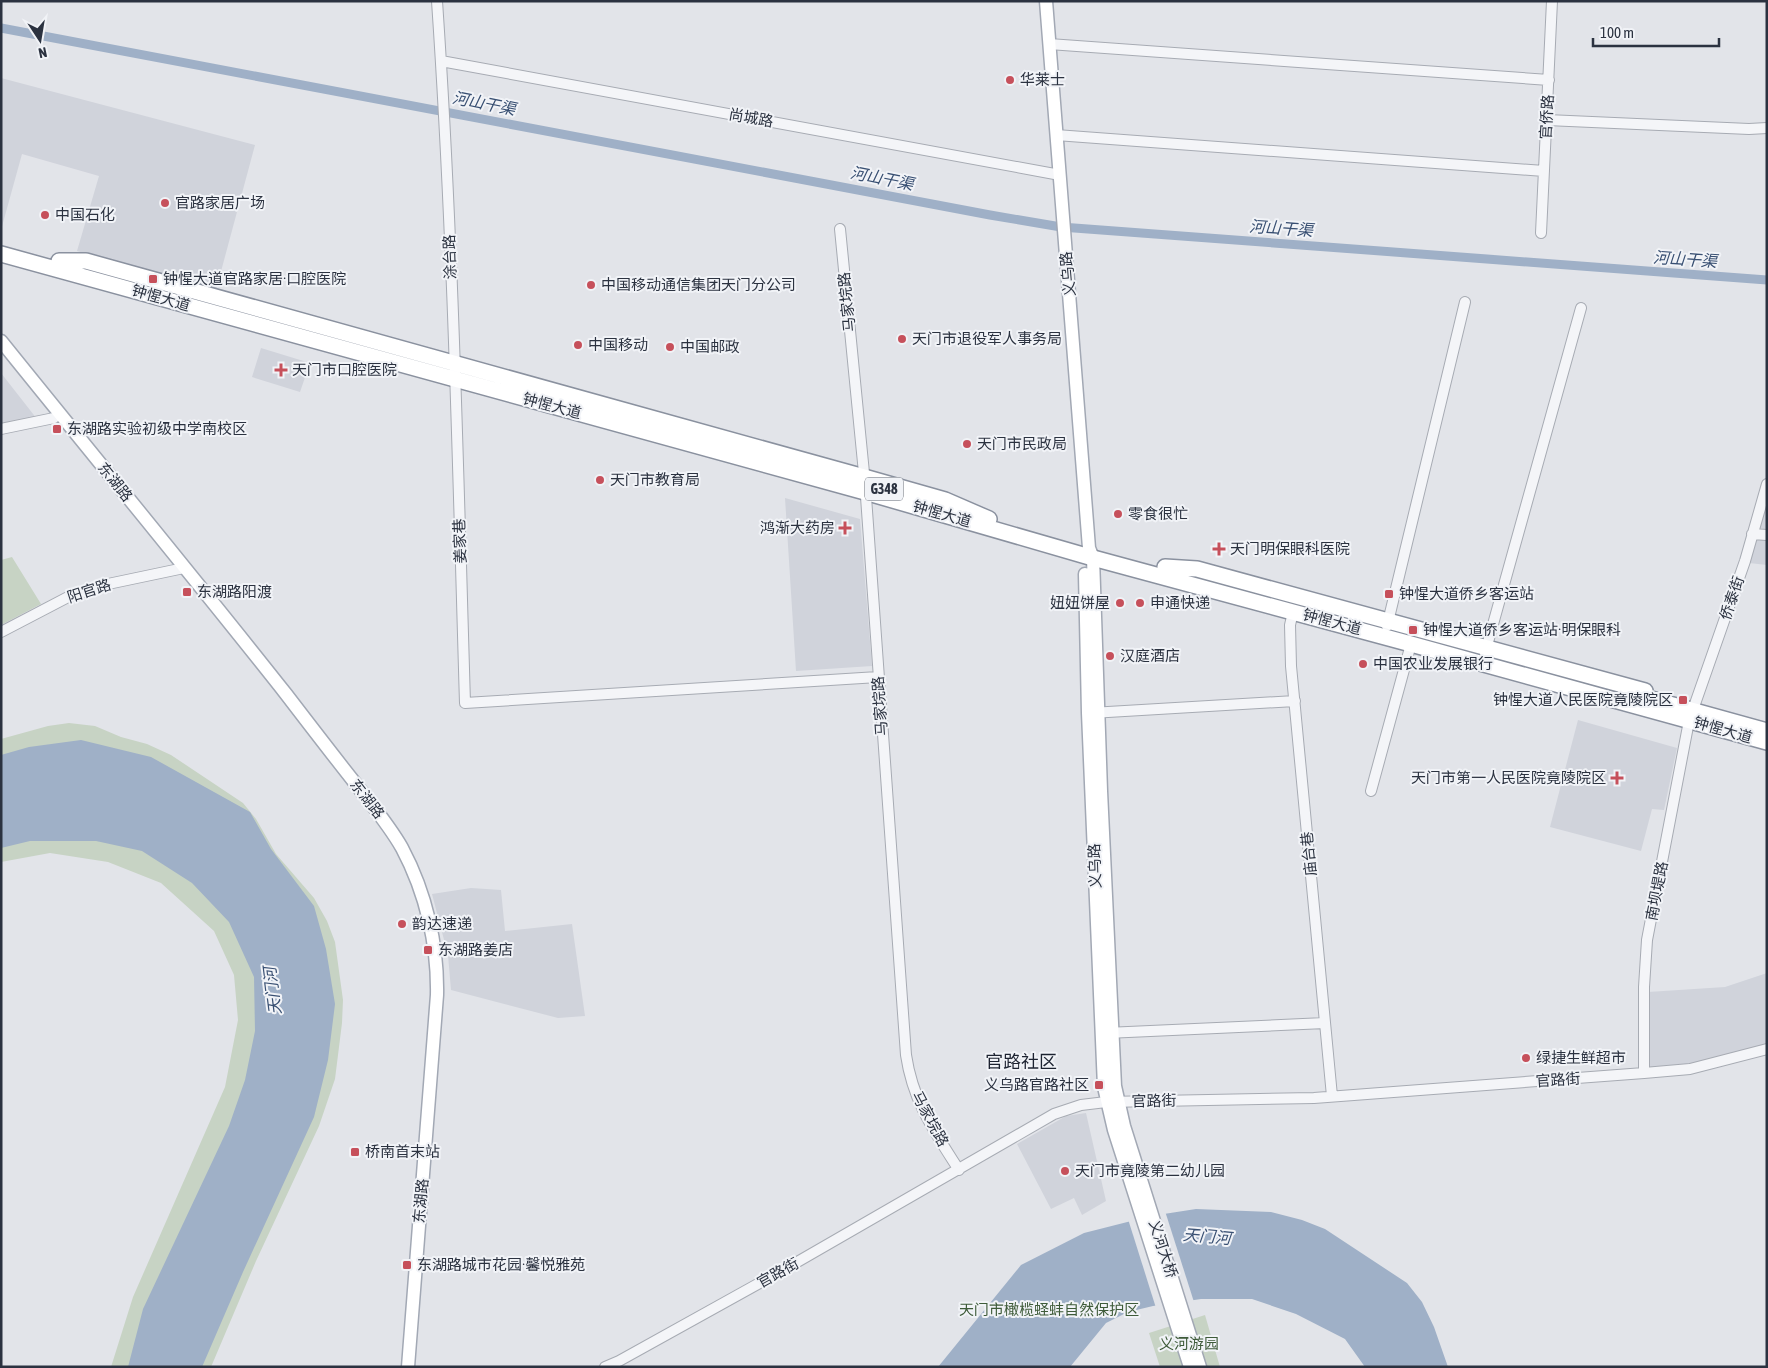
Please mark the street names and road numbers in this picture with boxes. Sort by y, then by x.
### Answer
street label: 官侨路 [1537,94,1556,140]
street label: 尚城路 [727,105,775,130]
street label: 涂台路 [440,234,459,280]
street label: 义乌路 [1057,251,1078,297]
street label: 马家垸路 [835,271,858,333]
street label: 钟惺大道 [130,281,192,314]
street label: 钟惺大道 [521,390,583,421]
street label: 东湖路 [95,459,136,505]
road number: G348 [865,478,903,500]
street label: 钟惺大道 [911,497,973,530]
street label: 姜家巷 [450,518,469,564]
street label: 侨泰街 [1716,574,1747,622]
street label: 阳官路 [65,575,113,606]
street label: 钟惺大道 [1301,606,1363,637]
street label: 马家垸路 [869,676,890,737]
street label: 钟惺大道 [1692,713,1754,746]
street label: 东湖路 [347,776,388,822]
street label: 庙台巷 [1298,831,1319,877]
street label: 义乌路 [1085,843,1104,889]
street label: 南坝堤路 [1642,860,1671,922]
street label: 官路街 [1535,1069,1581,1090]
street label: 马家垸路 [909,1088,952,1149]
street label: 官路街 [1131,1092,1177,1109]
street label: 东湖路 [410,1178,431,1224]
street label: 义河大桥 [1146,1218,1181,1280]
street label: 官路街 [754,1254,802,1291]

